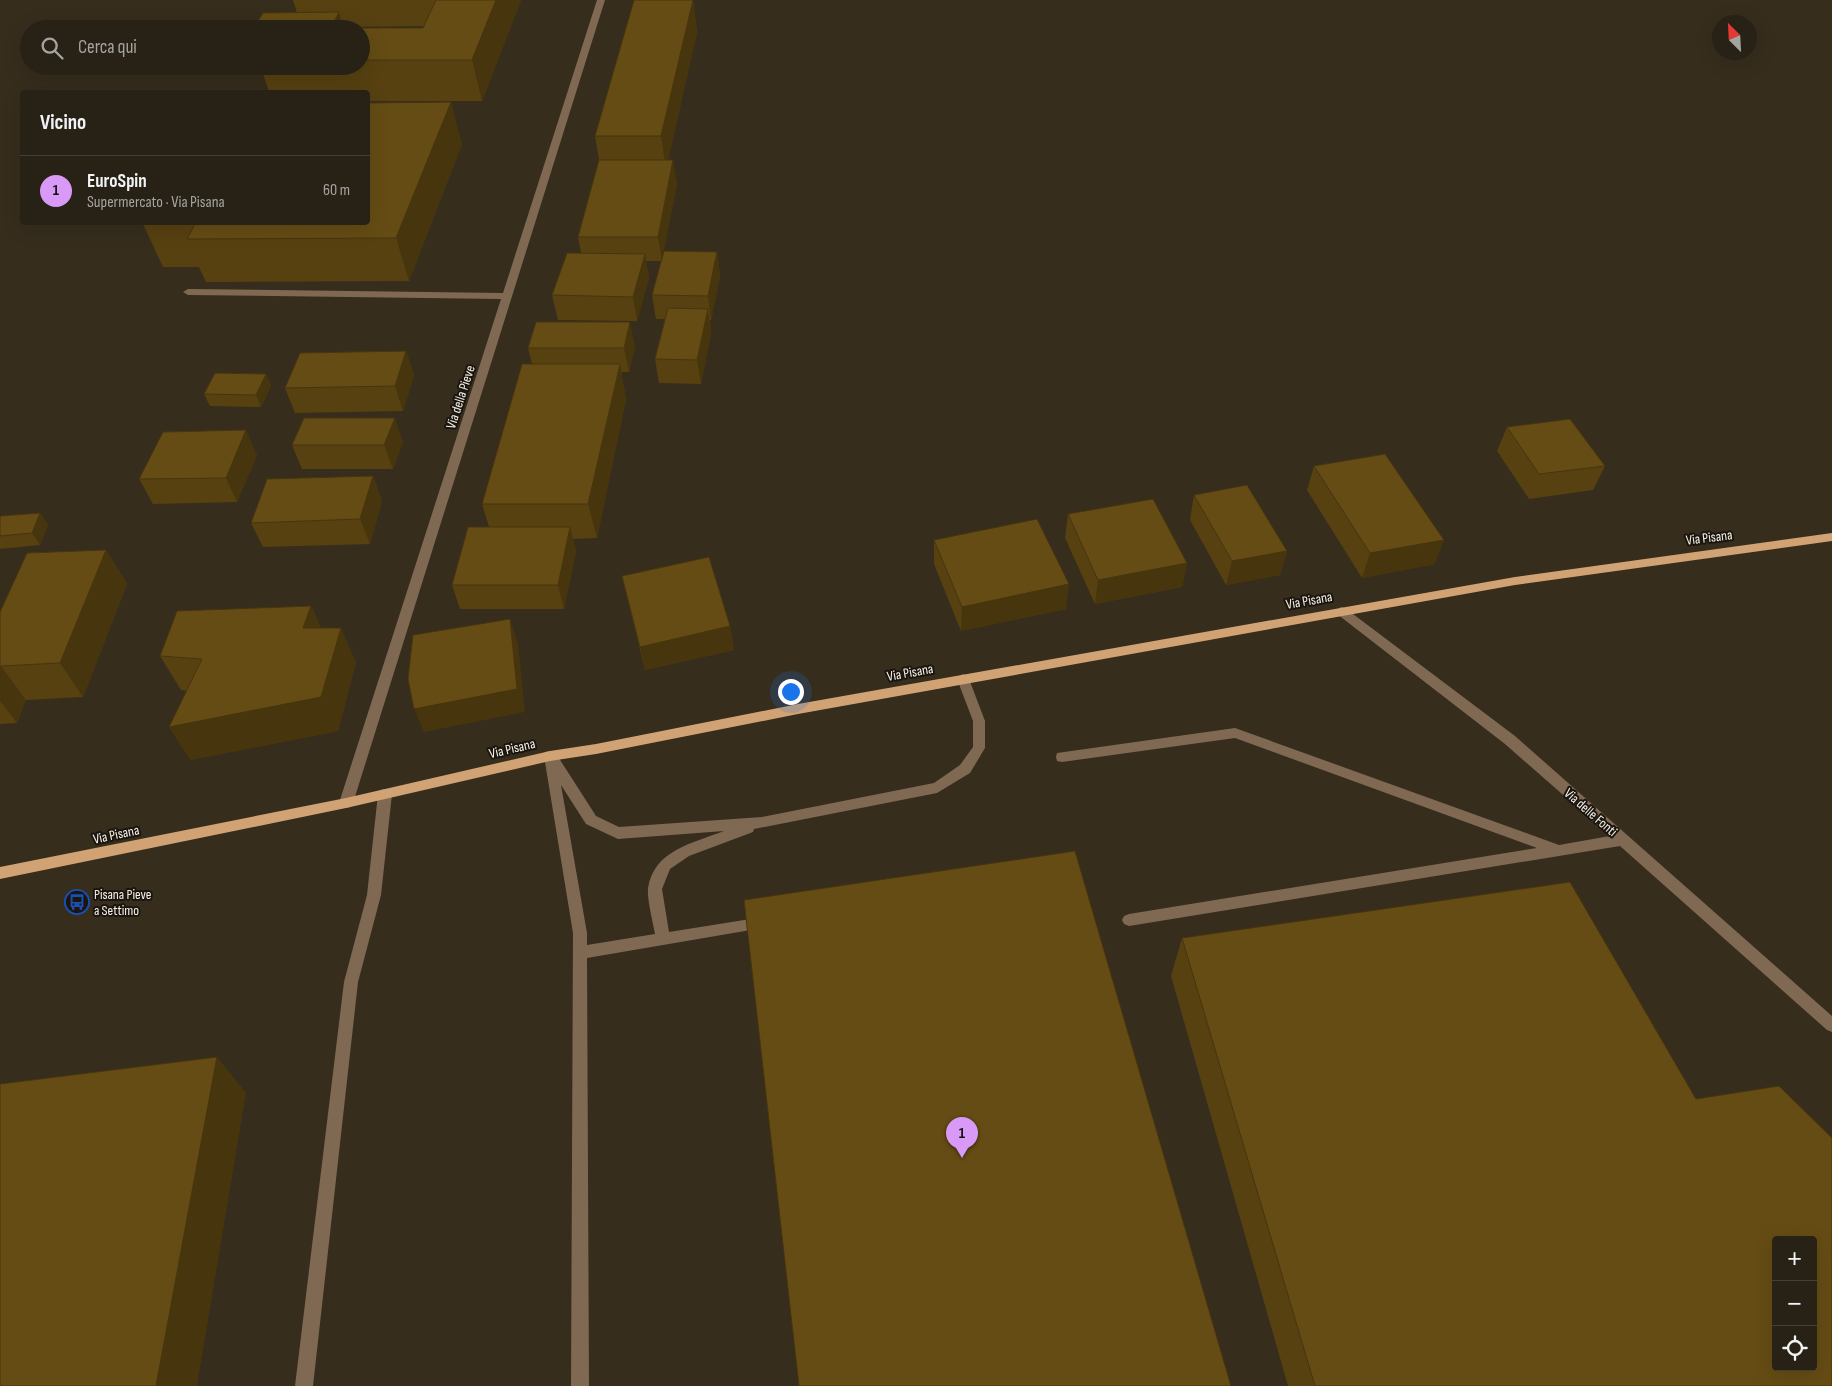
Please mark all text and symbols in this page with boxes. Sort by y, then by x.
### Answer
north arrow [1712,15,1757,60]
search box [20,20,370,75]
icon: search [38,34,66,62]
text: Cerca qui [78,36,137,59]
text: Vicino [40,110,86,135]
text: EuroSpin [87,170,147,193]
text: 1 [53,181,59,200]
text: 60 m [323,181,350,200]
text: Supermercato · Via Pisana [87,193,225,212]
street label: Via della Pieve [442,363,479,431]
street label: Via Pisana [1685,526,1733,549]
street label: Via Pisana [1285,588,1334,613]
street label: Via Pisana [886,660,935,685]
your location [778,679,804,705]
street label: Via Pisana [487,735,537,762]
street label: Via delle Fonti [1561,785,1621,840]
street label: Via Pisana [91,821,141,848]
place label: Pisana Pieve a Settimo [94,886,151,919]
bus stop icon: Pisana Pieve a Settimo [64,889,90,915]
pin: 1 [946,1117,978,1158]
map controls [1772,1236,1817,1371]
button: + [1772,1236,1817,1281]
button: − [1772,1281,1817,1326]
button: locate [1772,1326,1817,1371]

